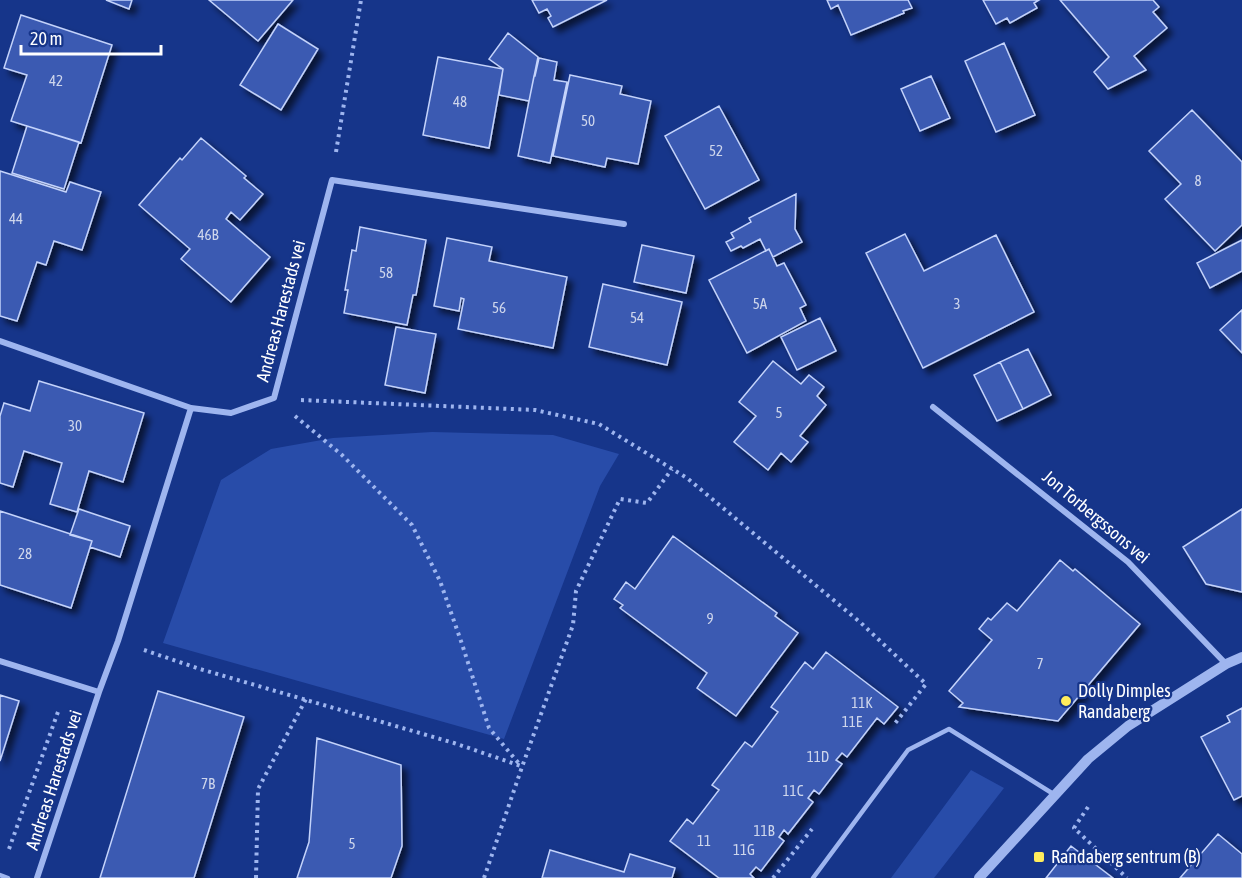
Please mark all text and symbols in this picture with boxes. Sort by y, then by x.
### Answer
scale bar [21,18,160,56]
text: 20 m [30,28,62,49]
house number: 42 [49,72,63,89]
house number: 48 [453,93,467,110]
house number: 50 [581,112,595,129]
house number: 52 [709,142,723,159]
house number: 8 [1194,172,1202,189]
house number: 44 [9,210,23,227]
house number: 46B [197,226,219,243]
street label: Andreas Harestads vei [251,238,310,384]
house number: 58 [379,264,393,281]
house number: 5A [753,295,768,312]
house number: 3 [953,295,961,312]
house number: 56 [492,299,506,316]
house number: 54 [630,309,644,326]
house number: 5 [775,404,783,421]
house number: 30 [68,417,82,434]
street label: Jon Torbergssons vei [1038,466,1154,568]
house number: 28 [18,545,32,562]
house number: 9 [706,610,714,627]
house number: 7 [1036,655,1044,672]
place label: Dolly Dimples Randaberg [1078,680,1171,722]
house number: 11K [851,694,873,711]
marker: Dolly Dimples Randaberg [1059,694,1073,708]
street label: Andreas Harestads vei [21,707,86,852]
house number: 11E [842,713,863,730]
house number: 11D [807,748,829,765]
house number: 7B [201,775,215,792]
house number: 11C [783,782,804,799]
house number: 11B [753,822,775,839]
house number: 11 [697,832,711,849]
house number: 5 [348,835,356,852]
house number: 11G [733,841,755,858]
place label: Randaberg sentrum (B) [1051,846,1201,867]
marker: Randaberg sentrum (B) [1032,850,1046,864]

